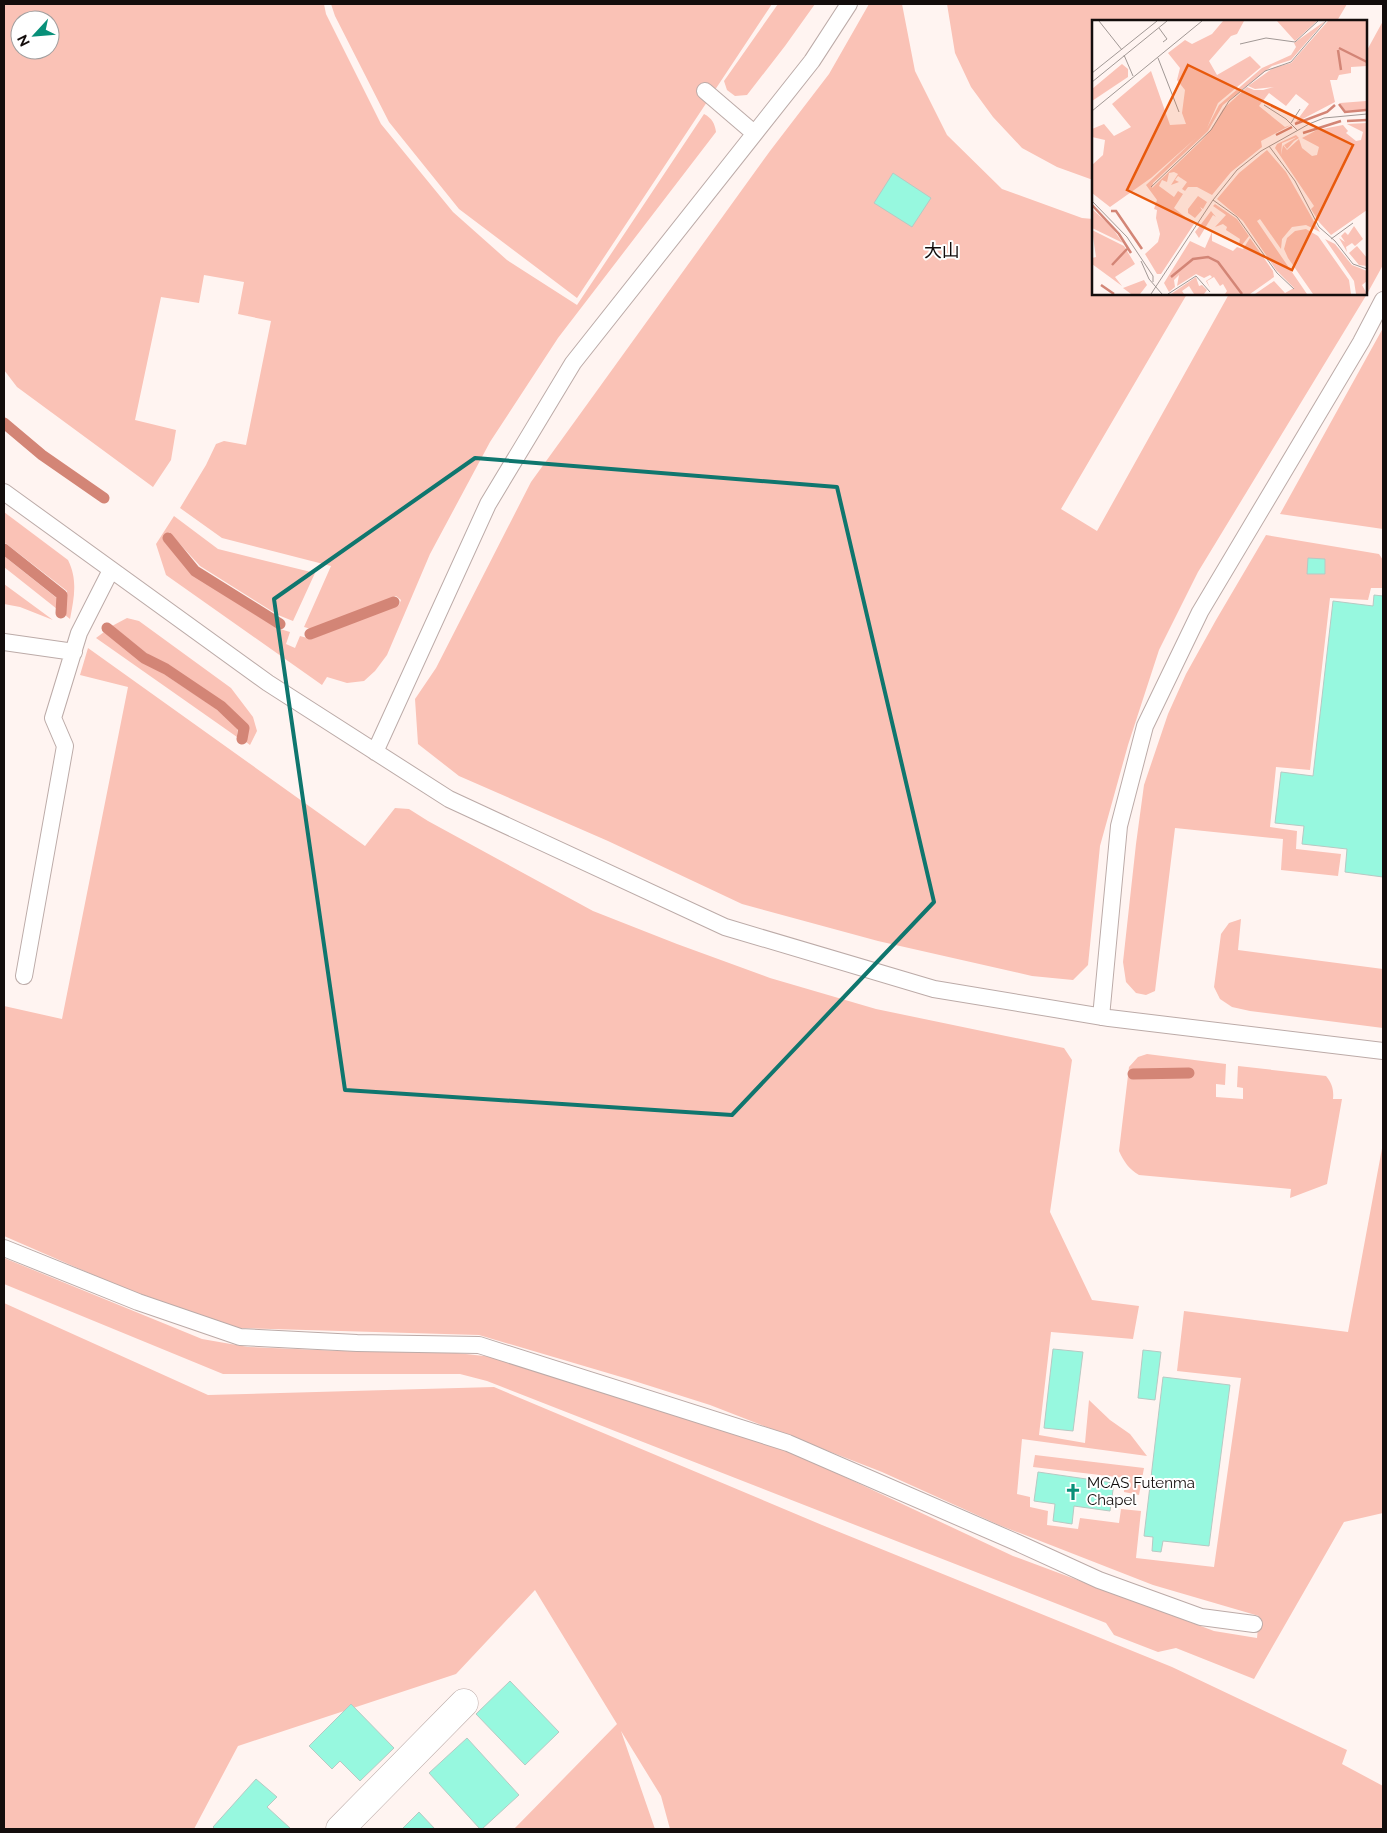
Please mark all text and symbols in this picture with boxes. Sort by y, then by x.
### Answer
north arrow [10,10,60,60]
inset map [1092,20,1367,295]
text: N [14,32,33,49]
district label: 大山 [924,240,960,261]
place label: MCAS Futenma Chapel [1087,1474,1195,1509]
church icon: MCAS Futenma Chapel [1063,1482,1083,1502]

